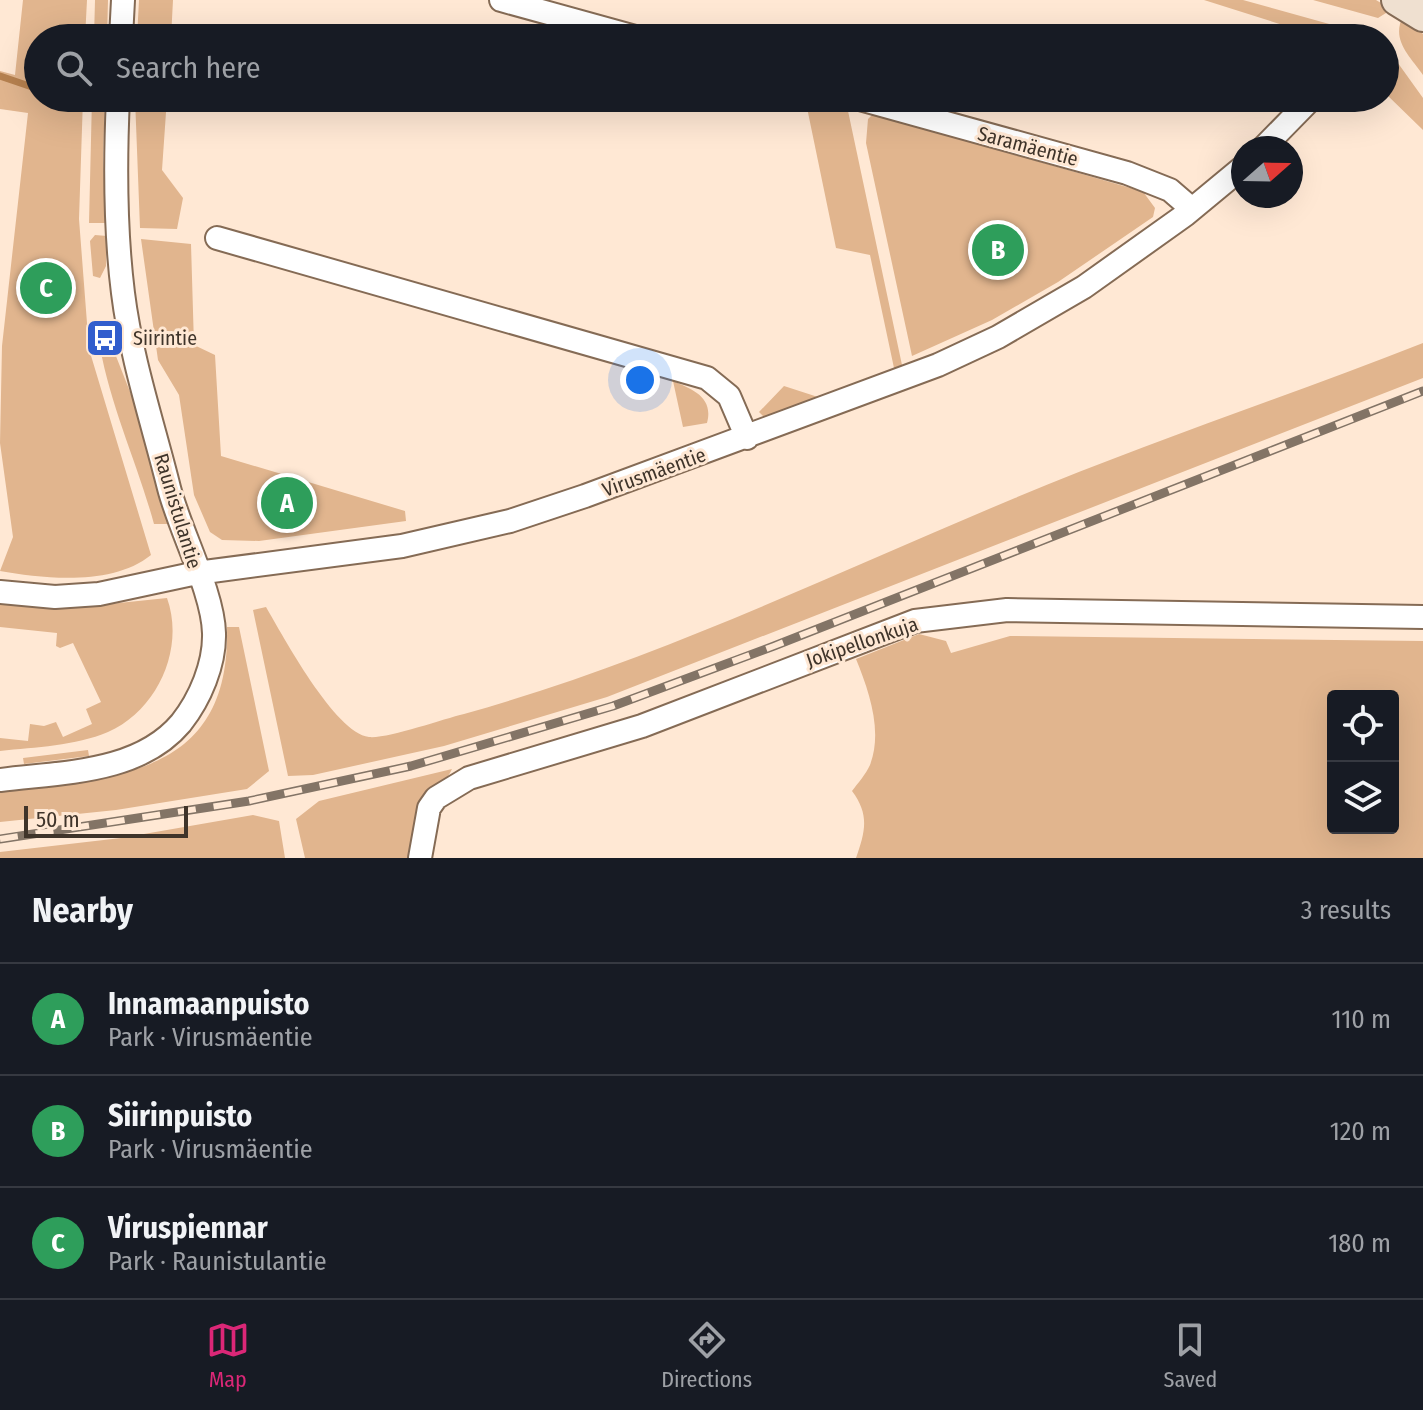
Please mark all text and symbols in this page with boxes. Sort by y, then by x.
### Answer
search box [24,24,1399,112]
icon: search [52,46,96,90]
text: Search here [116,50,261,86]
street label: Saramäentie [975,121,1081,171]
north arrow [1231,136,1303,208]
pin: B [972,220,1024,280]
pin: C [20,258,72,318]
bus stop icon: Siirintie [84,317,126,359]
place label: Siirintie [133,326,197,350]
your location [620,360,660,400]
street label: Virusmäentie [599,442,709,502]
street label: Raunistulantie [149,451,207,571]
pin: A [261,473,313,533]
street label: Jokipellonkuja [803,612,921,672]
map controls [1327,690,1399,834]
button: locate [1327,690,1399,762]
button: layers [1327,762,1399,834]
scale bar [24,802,188,838]
text: 50 m [36,806,80,833]
text: Nearby [32,890,133,931]
text: 3 results [1301,895,1391,926]
text: Innamaanpuisto [108,986,310,1022]
text: A [51,1004,65,1035]
text: 110 m [1331,1004,1391,1035]
text: Park · Virusmäentie [108,1022,313,1053]
text: Siirinpuisto [108,1098,252,1134]
text: B [51,1116,65,1147]
text: 120 m [1330,1116,1391,1147]
text: Park · Virusmäentie [108,1134,313,1165]
text: Viruspiennar [108,1210,268,1246]
text: C [51,1228,65,1259]
text: 180 m [1328,1228,1391,1259]
text: Park · Raunistulantie [108,1246,327,1277]
tab: Map [206,1318,250,1393]
tab: Directions [661,1318,752,1393]
tab: Saved [1164,1318,1217,1393]

